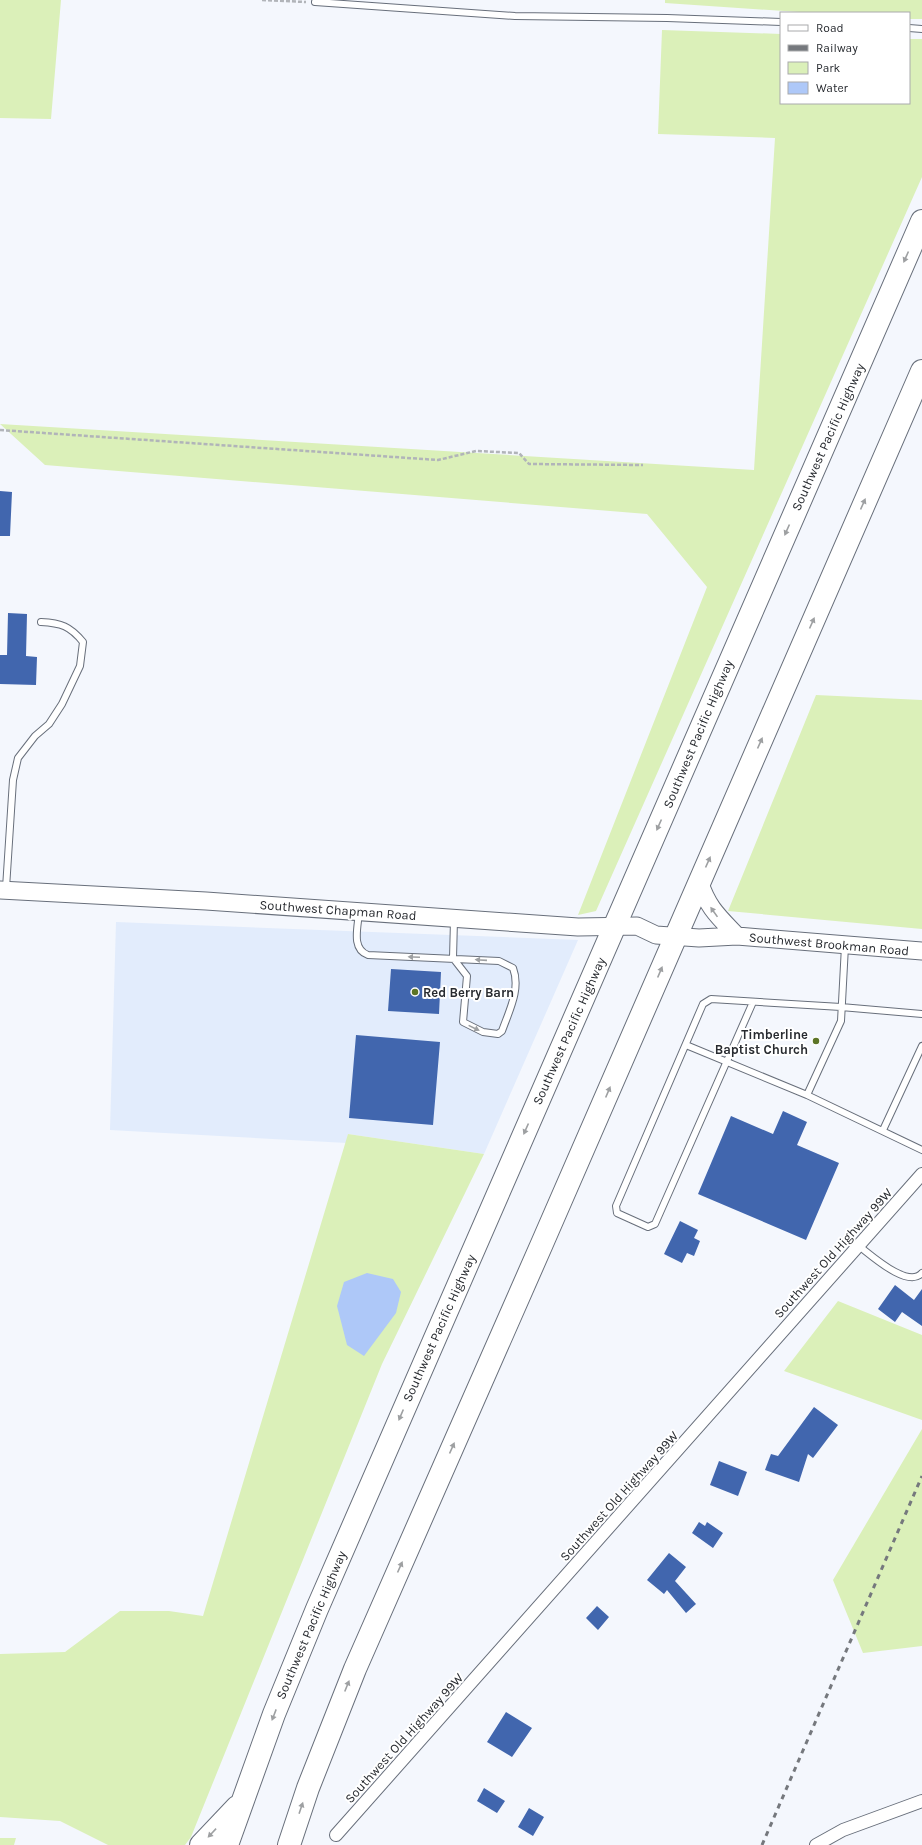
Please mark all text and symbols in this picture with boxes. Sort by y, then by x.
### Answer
legend [780,12,910,104]
text: Road [816,21,844,35]
text: Railway [816,41,858,55]
text: Park [816,61,841,75]
text: Water [816,81,849,95]
one-way arrow [903,251,909,263]
street label: Southwest Pacific Highway [789,361,867,513]
one-way arrow [861,498,867,510]
one-way arrow [784,524,790,535]
one-way arrow [809,618,815,629]
street label: Southwest Pacific Highway [660,657,736,811]
one-way arrow [757,737,763,748]
one-way arrow [656,820,662,831]
one-way arrow [705,856,711,867]
street label: Southwest Chapman Road [259,897,417,923]
one-way arrow [710,906,718,917]
street label: Southwest Brookman Road [748,930,910,958]
one-way arrow [408,953,420,960]
street label: Southwest Pacific Highway [530,955,608,1107]
one-way arrow [474,957,487,963]
one-way arrow [657,966,663,978]
place label: Red Berry Barn [423,985,514,1000]
marker: Red Berry Barn [410,987,420,997]
one-way arrow [469,1025,480,1031]
place label: Timberline Baptist Church [715,1027,808,1057]
marker: Timberline Baptist Church [811,1036,821,1046]
one-way arrow [605,1086,611,1097]
one-way arrow [523,1123,529,1135]
street label: Southwest Old Highway 99W [771,1185,896,1321]
street label: Southwest Pacific Highway [400,1252,478,1404]
one-way arrow [398,1409,405,1421]
street label: Southwest Old Highway 99W [557,1428,682,1564]
one-way arrow [449,1443,455,1454]
street label: Southwest Pacific Highway [273,1548,349,1702]
one-way arrow [397,1561,403,1573]
street label: Southwest Old Highway 99W [342,1670,467,1806]
one-way arrow [345,1680,351,1692]
one-way arrow [270,1709,276,1721]
one-way arrow [299,1802,305,1814]
one-way arrow [208,1829,217,1838]

